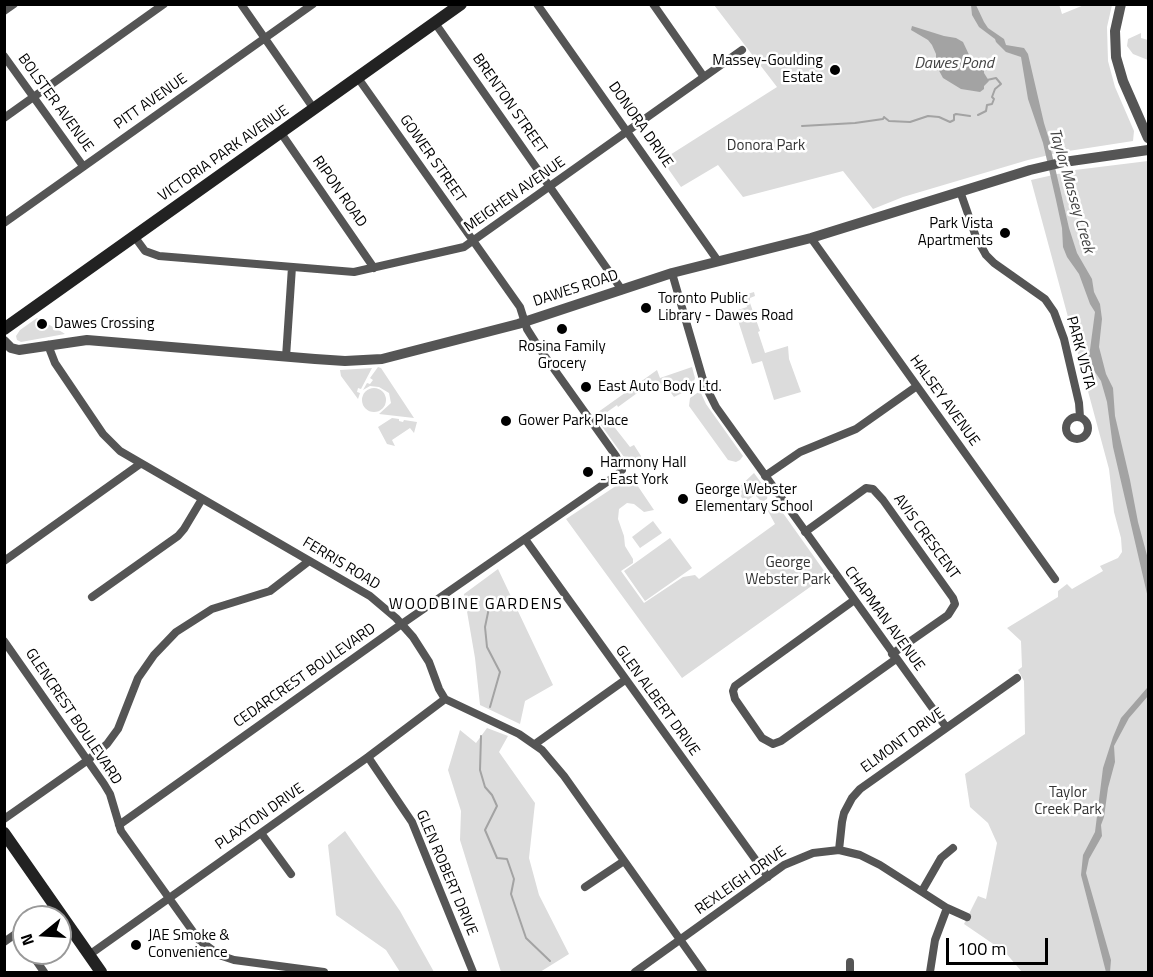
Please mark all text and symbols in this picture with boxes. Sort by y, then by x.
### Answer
street label: BOLSTER AVENUE [13,50,97,156]
street label: BRENTON STREET [468,51,550,157]
place label: Massey-Goulding Estate [712,52,823,87]
water label: Dawes Pond [914,54,994,74]
marker: Massey-Goulding Estate [828,63,842,77]
street label: PITT AVENUE [111,70,191,134]
street label: DONORA DRIVE [604,79,676,171]
street label: VICTORIA PARK AVENUE [155,102,293,206]
street label: GOWER STREET [395,112,469,206]
water label: Taylor Massey Creek [1044,127,1098,255]
park label: Donora Park [727,137,805,155]
street label: RIPON ROAD [308,153,370,231]
street label: MEIGHEN AVENUE [461,153,569,237]
place label: Park Vista Apartments [918,215,993,250]
marker: Park Vista Apartments [998,226,1012,240]
street label: DAWES ROAD [531,267,621,311]
place label: Toronto Public Library - Dawes Road [658,290,794,325]
marker: Toronto Public Library - Dawes Road [639,301,653,315]
street label: PARK VISTA [1062,314,1098,392]
place label: Dawes Crossing [54,315,154,333]
marker: Dawes Crossing [35,317,49,331]
marker: Rosina Family Grocery [555,322,569,336]
place label: Rosina Family Grocery [518,338,606,373]
street label: HALSEY AVENUE [905,352,983,450]
place label: East Auto Body Ltd. [598,378,722,396]
marker: East Auto Body Ltd. [579,380,593,394]
place label: Gower Park Place [518,412,628,430]
marker: Gower Park Place [499,414,513,428]
place label: Harmony Hall - East York [600,454,686,489]
marker: Harmony Hall - East York [581,465,595,479]
place label: George Webster Elementary School [695,481,813,516]
street label: AVIS CRESCENT [889,491,963,583]
marker: George Webster Elementary School [676,492,690,506]
street label: FERRIS ROAD [299,534,383,594]
park label: George Webster Park [745,554,831,589]
street label: CHAPMAN AVENUE [840,563,928,675]
district label: WOODBINE GARDENS [389,595,563,615]
street label: CEDARCREST BOULEVARD [230,620,380,732]
street label: GLEN ALBERT DRIVE [611,642,703,760]
street label: GLENCREST BOULEVARD [21,646,125,788]
street label: ELMONT DRIVE [858,705,948,777]
street label: PLAXTON DRIVE [212,780,308,854]
park label: Taylor Creek Park [1034,784,1102,819]
street label: GLEN ROBERT DRIVE [411,807,481,939]
street label: REXLEIGH DRIVE [692,843,790,919]
north arrow [12,905,72,965]
scale bar [949,926,1051,964]
place label: JAE Smoke & Convenience [148,927,230,962]
text: N [14,931,40,949]
text: 100 m [957,935,1006,962]
marker: JAE Smoke & Convenience [129,938,143,952]

